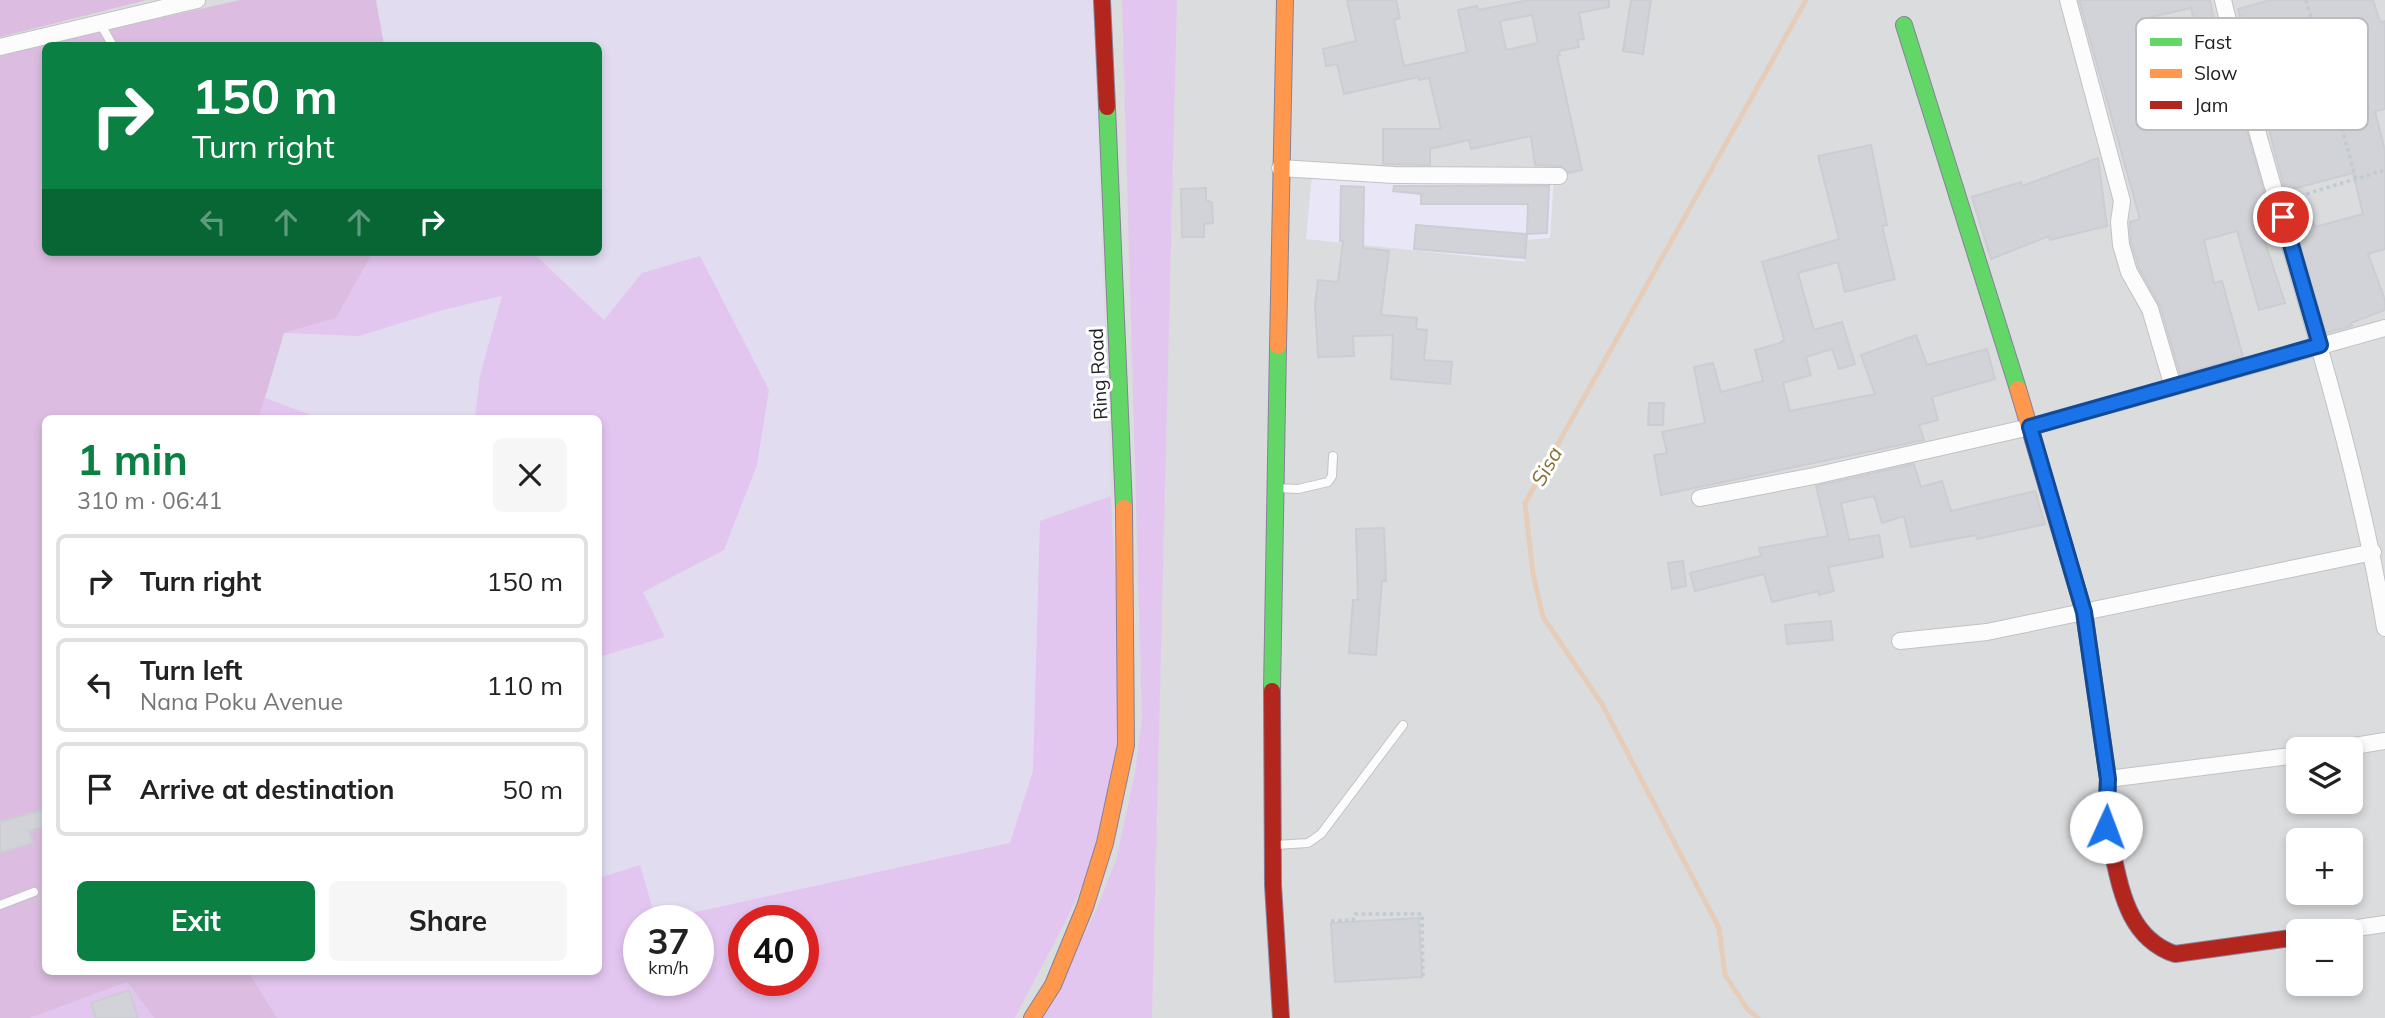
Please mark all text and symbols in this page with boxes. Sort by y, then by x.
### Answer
legend [2136,18,2368,130]
text: Fast [2194,30,2232,54]
text: Slow [2194,61,2238,85]
text: 150 m [192,65,338,126]
icon: right [77,70,168,161]
text: Jam [2194,93,2228,117]
text: Turn right [192,126,335,166]
pin [2253,187,2313,247]
icon: arrive [2264,198,2302,236]
icon: left [194,203,232,241]
icon: ahead [267,203,305,241]
icon: ahead [340,203,378,241]
icon: right [413,203,451,241]
street label: Ring Road [1084,328,1112,420]
text: 1 min [77,433,188,486]
button: close [493,438,567,512]
water label: Sisa [1525,442,1567,490]
text: 310 m · 06:41 [77,486,222,515]
icon: right [81,562,119,600]
text: Turn right [140,565,261,598]
text: 150 m [487,565,563,598]
text: Turn left [140,654,242,687]
icon: left [81,666,119,704]
text: 110 m [487,669,563,702]
text: Nana Poku Avenue [140,687,343,716]
map controls [2286,737,2363,996]
button: layers [2286,737,2363,814]
icon: arrive [81,770,119,808]
text: Arrive at destination [140,773,395,806]
text: 50 m [502,773,563,806]
position arrow [2069,790,2143,864]
button: + [2286,828,2363,905]
button: Exit [77,881,315,961]
button: Share [329,881,567,961]
speed limit sign: 40 [728,905,819,996]
text: 37 [647,919,690,963]
button: − [2286,919,2363,996]
text: km/h [648,956,689,979]

